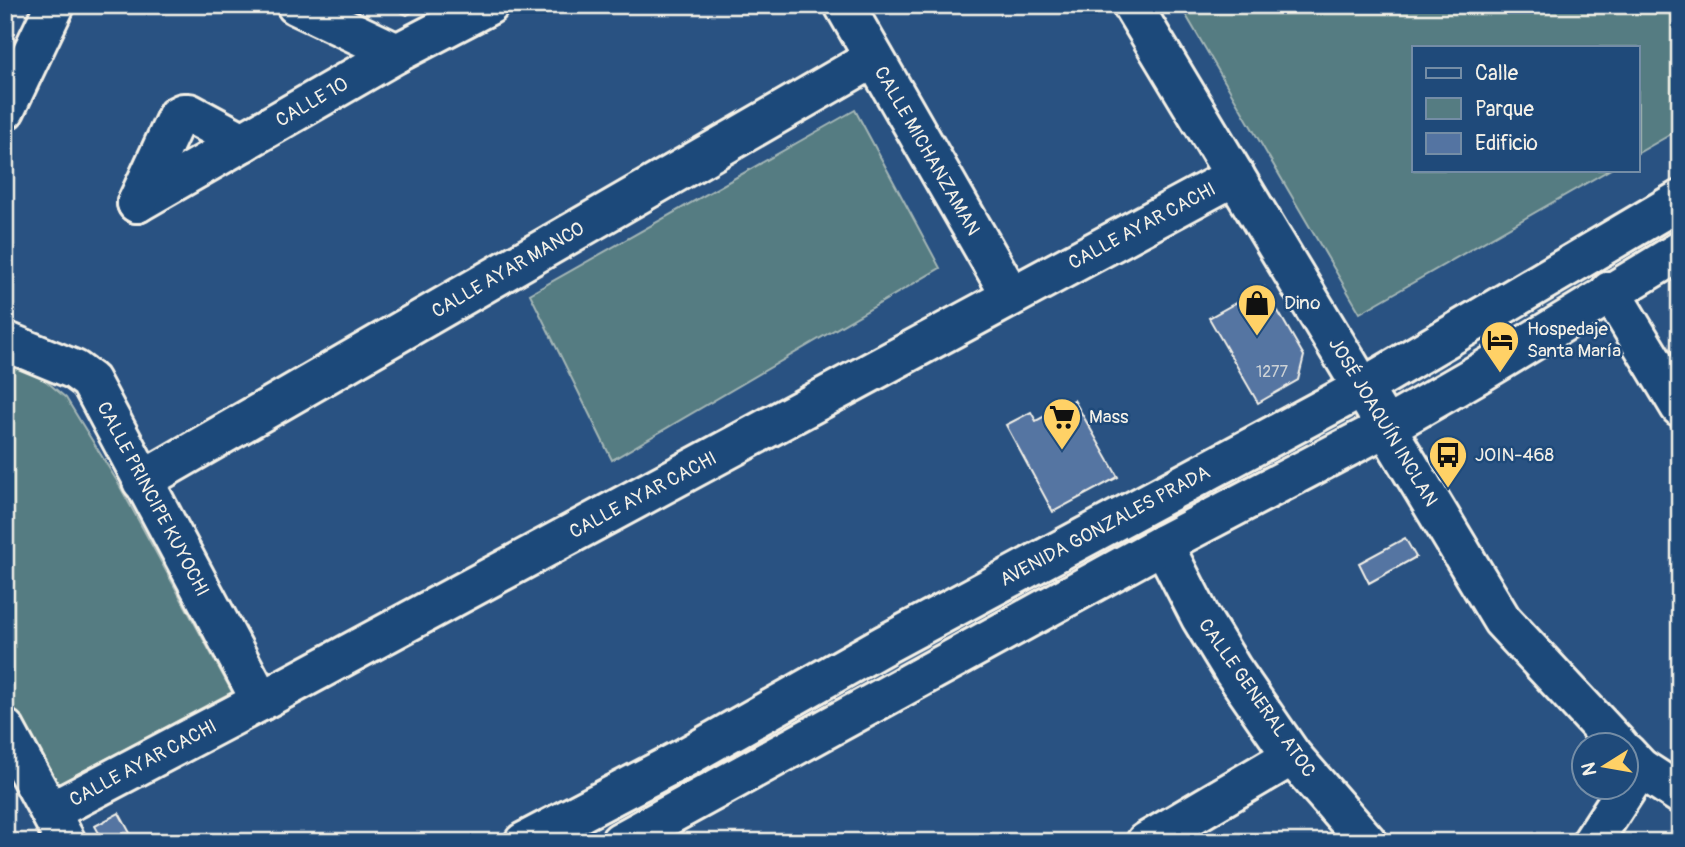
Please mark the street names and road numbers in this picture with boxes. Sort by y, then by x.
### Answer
street label: CALLE MICHANZAMAN [869,62,985,240]
street label: CALLE 10 [271,72,353,132]
street label: CALLE AYAR CACHI [1064,177,1220,275]
street label: CALLE AYAR MANCO [427,217,589,323]
street label: JOSÉ JOAQUÍN INCLAN [1323,333,1443,511]
street label: CALLE PRINCIPE KUYOCHI [91,398,215,600]
street label: CALLE AYAR CACHI [565,446,721,544]
street label: AVENIDA GONZALES PRADA [996,460,1214,592]
street label: CALLE GENERAL ATOC [1193,614,1321,782]
street label: CALLE AYAR CACHI [65,714,221,812]

